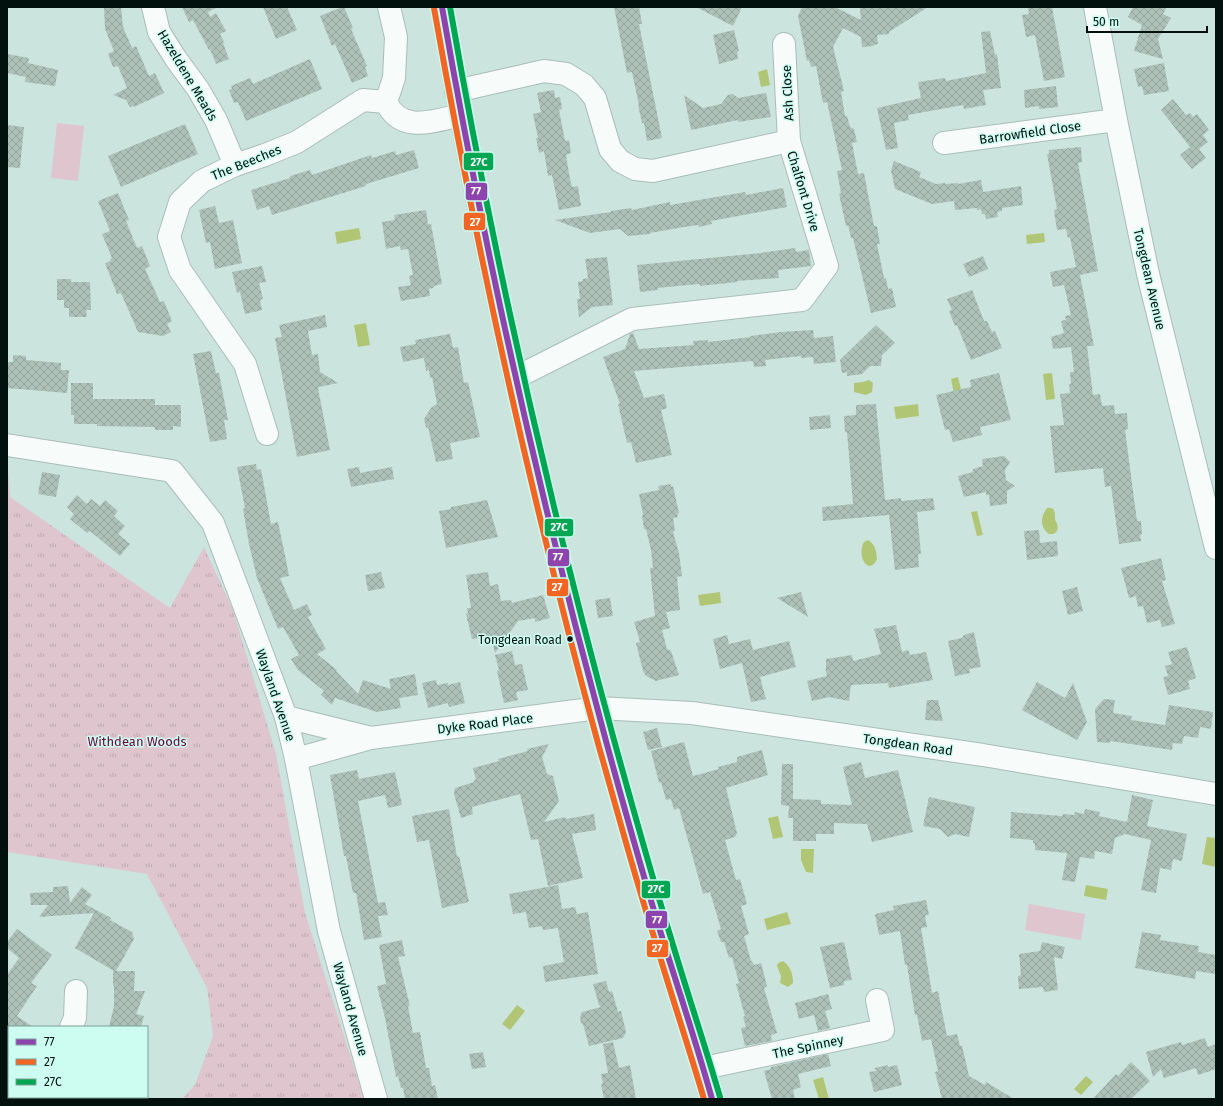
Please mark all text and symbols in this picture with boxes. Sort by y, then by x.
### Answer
scale bar [1087,8,1207,34]
text: 50 m [1093,15,1119,29]
street label: Hazeldene Meads [155,27,221,123]
street label: Ash Close [779,65,796,121]
street label: Barrowfield Close [978,118,1082,147]
street label: The Beeches [209,142,283,183]
street label: Chalfont Drive [784,149,823,233]
line badge: 27C [463,152,494,171]
text: 27C [471,156,488,169]
line badge: 77 [465,182,488,201]
text: 77 [471,185,481,198]
line badge: 27 [463,212,486,231]
text: 27 [470,216,480,229]
street label: Tongdean Avenue [1131,227,1168,331]
line badge: 27C [544,518,574,537]
text: 27C [551,521,568,534]
line badge: 77 [547,548,570,567]
text: 77 [553,551,563,564]
line badge: 27 [546,578,569,597]
text: 27 [552,581,562,594]
place label: Tongdean Road [478,633,562,647]
marker: Tongdean Road [565,634,575,644]
street label: Wayland Avenue [253,647,298,743]
street label: Dyke Road Place [436,710,534,737]
street label: Tongdean Road [862,731,954,758]
park label: Withdean Woods [87,734,187,749]
line badge: 27C [641,880,671,899]
text: 27C [648,883,665,896]
line badge: 77 [645,910,668,929]
text: 77 [652,914,662,927]
line badge: 27 [646,939,669,958]
text: 27 [652,942,662,955]
street label: Wayland Avenue [330,961,371,1058]
legend [8,1026,148,1098]
street label: The Spinney [771,1032,845,1061]
text: 77 [44,1035,55,1049]
text: 27 [44,1055,55,1069]
text: 27C [44,1075,62,1089]

